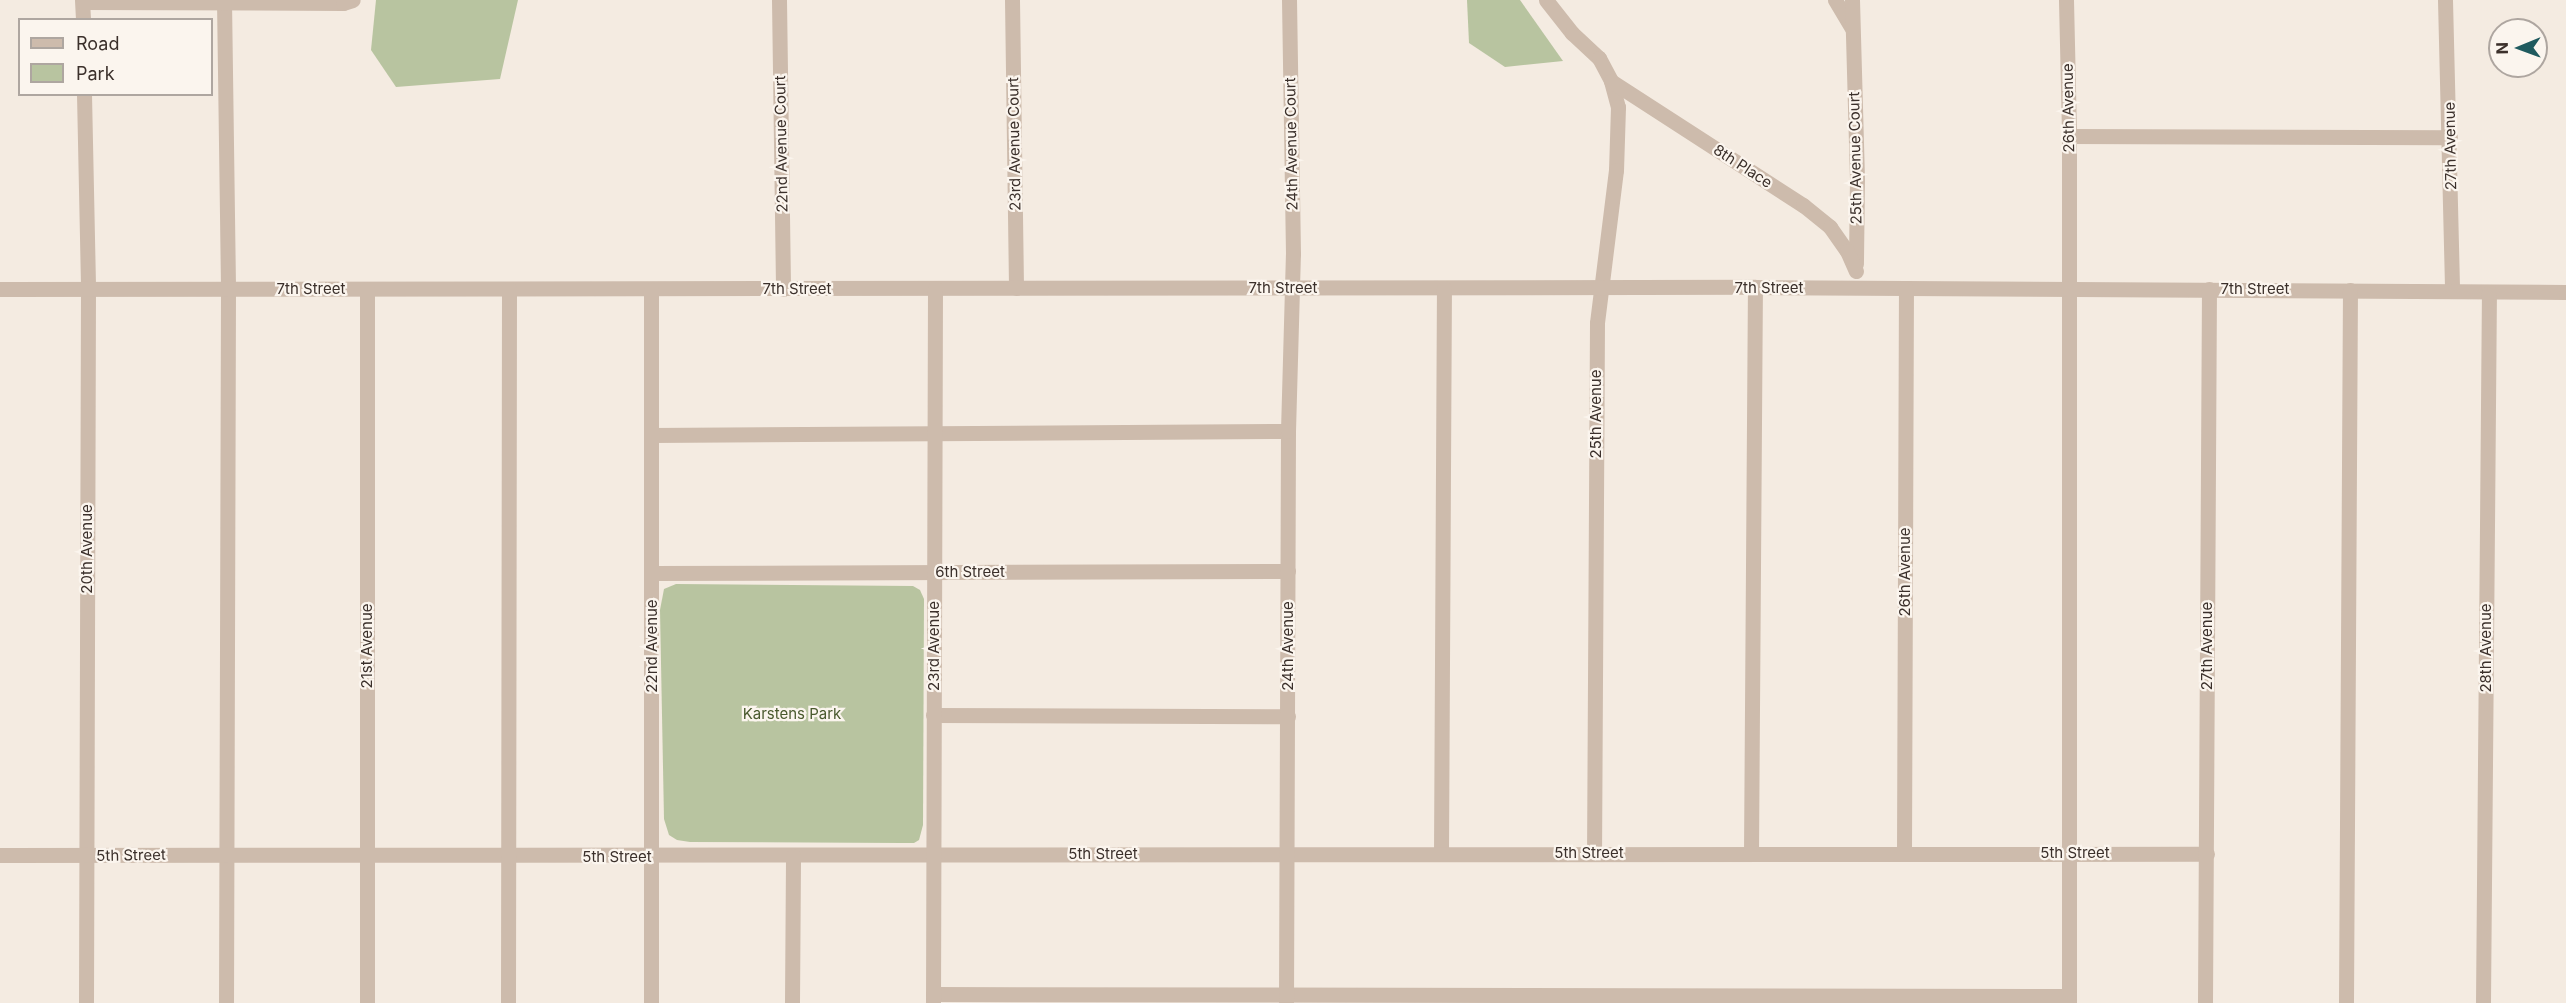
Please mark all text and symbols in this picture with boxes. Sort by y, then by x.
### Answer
legend [18,18,213,96]
north arrow [2488,18,2548,78]
text: Road [76,33,119,54]
text: N [2492,42,2512,55]
text: Park [76,63,115,84]
street label: 26th Avenue [2058,63,2078,153]
street label: 22nd Avenue Court [771,75,791,213]
street label: 23rd Avenue Court [1004,77,1024,211]
street label: 24th Avenue Court [1281,77,1301,211]
street label: 25th Avenue Court [1845,91,1865,225]
street label: 27th Avenue [2440,102,2460,190]
street label: 8th Place [1710,140,1776,192]
street label: 7th Street [1249,279,1317,297]
street label: 7th Street [1735,279,1803,297]
street label: 7th Street [277,280,345,298]
street label: 7th Street [763,280,831,298]
street label: 7th Street [2221,280,2289,298]
street label: 25th Avenue [1587,370,1605,458]
street label: 20th Avenue [78,504,96,594]
street label: 26th Avenue [1896,527,1914,617]
street label: 6th Street [935,563,1005,581]
street label: 22nd Avenue [643,599,661,693]
street label: 23rd Avenue [925,601,943,691]
street label: 24th Avenue [1279,601,1297,691]
street label: 27th Avenue [2198,602,2216,690]
street label: 28th Avenue [2477,603,2495,693]
street label: 21st Avenue [358,604,376,688]
park label: Karstens Park [743,705,841,723]
street label: 5th Street [1554,844,1624,862]
street label: 5th Street [2040,844,2110,862]
street label: 5th Street [96,845,166,865]
street label: 5th Street [1068,845,1138,863]
street label: 5th Street [582,848,652,866]

